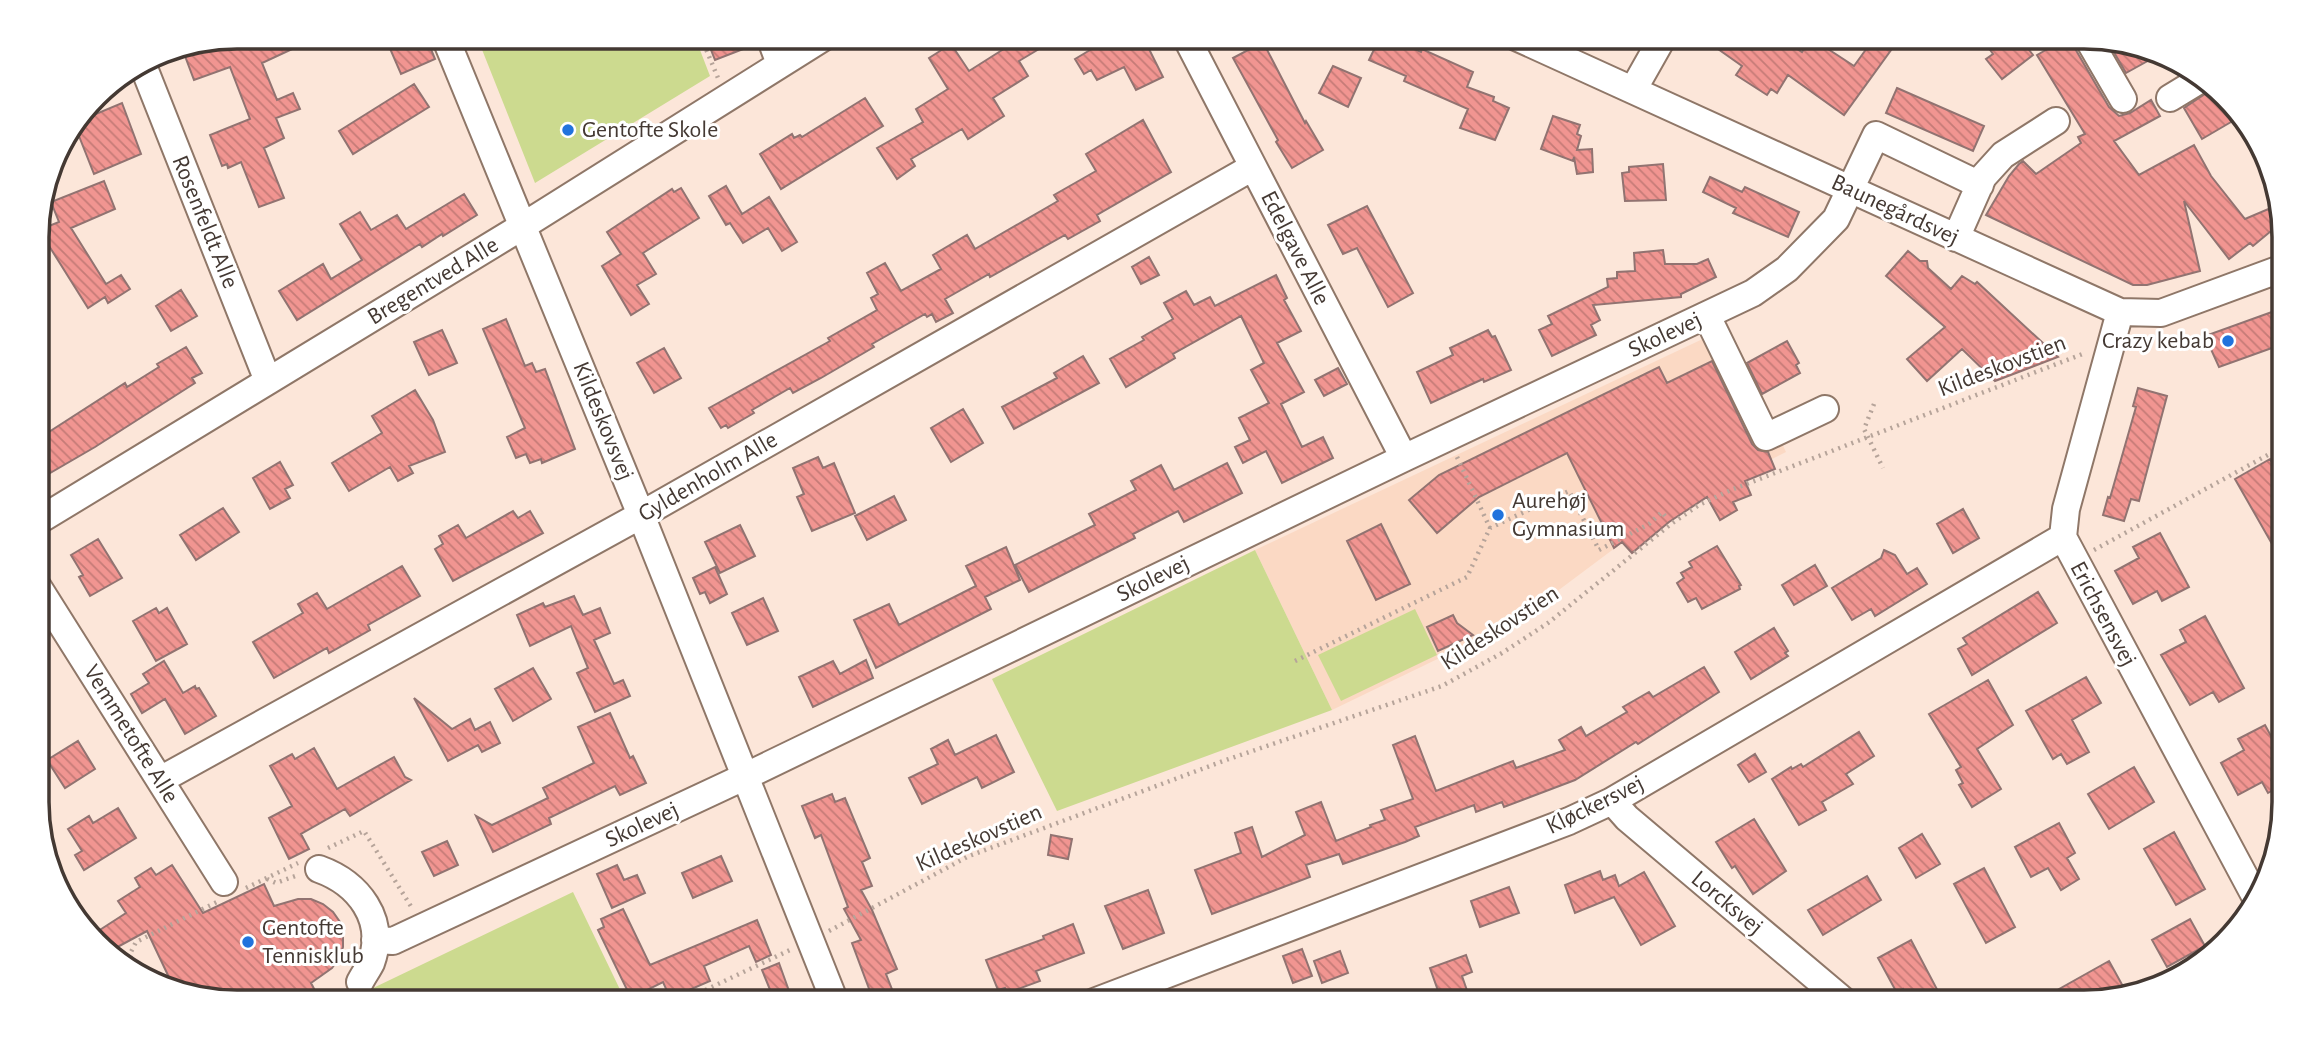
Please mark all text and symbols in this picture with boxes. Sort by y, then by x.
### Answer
place label: Gentofte Skole [582,118,718,142]
marker: Gentofte Skole [560,122,576,138]
street label: Rosenfeldt Alle [167,152,243,292]
street label: Baunegårdsvej [1828,170,1962,250]
street label: Edelgave Alle [1256,187,1334,309]
street label: Bregentved Alle [363,233,503,329]
street label: Skolevej [1625,308,1705,362]
place label: Crazy kebab [2102,329,2214,353]
street label: Kildeskovstien [1935,331,2069,401]
marker: Crazy kebab [2220,333,2236,349]
street label: Kildeskovsvej [568,358,638,484]
street label: Gyldenholm Alle [634,428,782,526]
place label: Aurehøj Gymnasium [1512,489,1625,541]
marker: Aurehøj Gymnasium [1490,507,1506,523]
street label: Skolevej [1113,551,1193,607]
street label: Erichsensvej [2065,558,2141,670]
street label: Kildeskovstien [1437,581,1563,675]
street label: Vemmetofte Alle [79,661,183,807]
street label: Kløckersvej [1542,771,1648,839]
street label: Skolevej [602,798,682,852]
street label: Kildeskovstien [912,800,1046,876]
street label: Lorcksvej [1687,866,1767,940]
place label: Gentofte Tennisklub [262,916,364,968]
marker: Gentofte Tennisklub [240,934,256,950]

